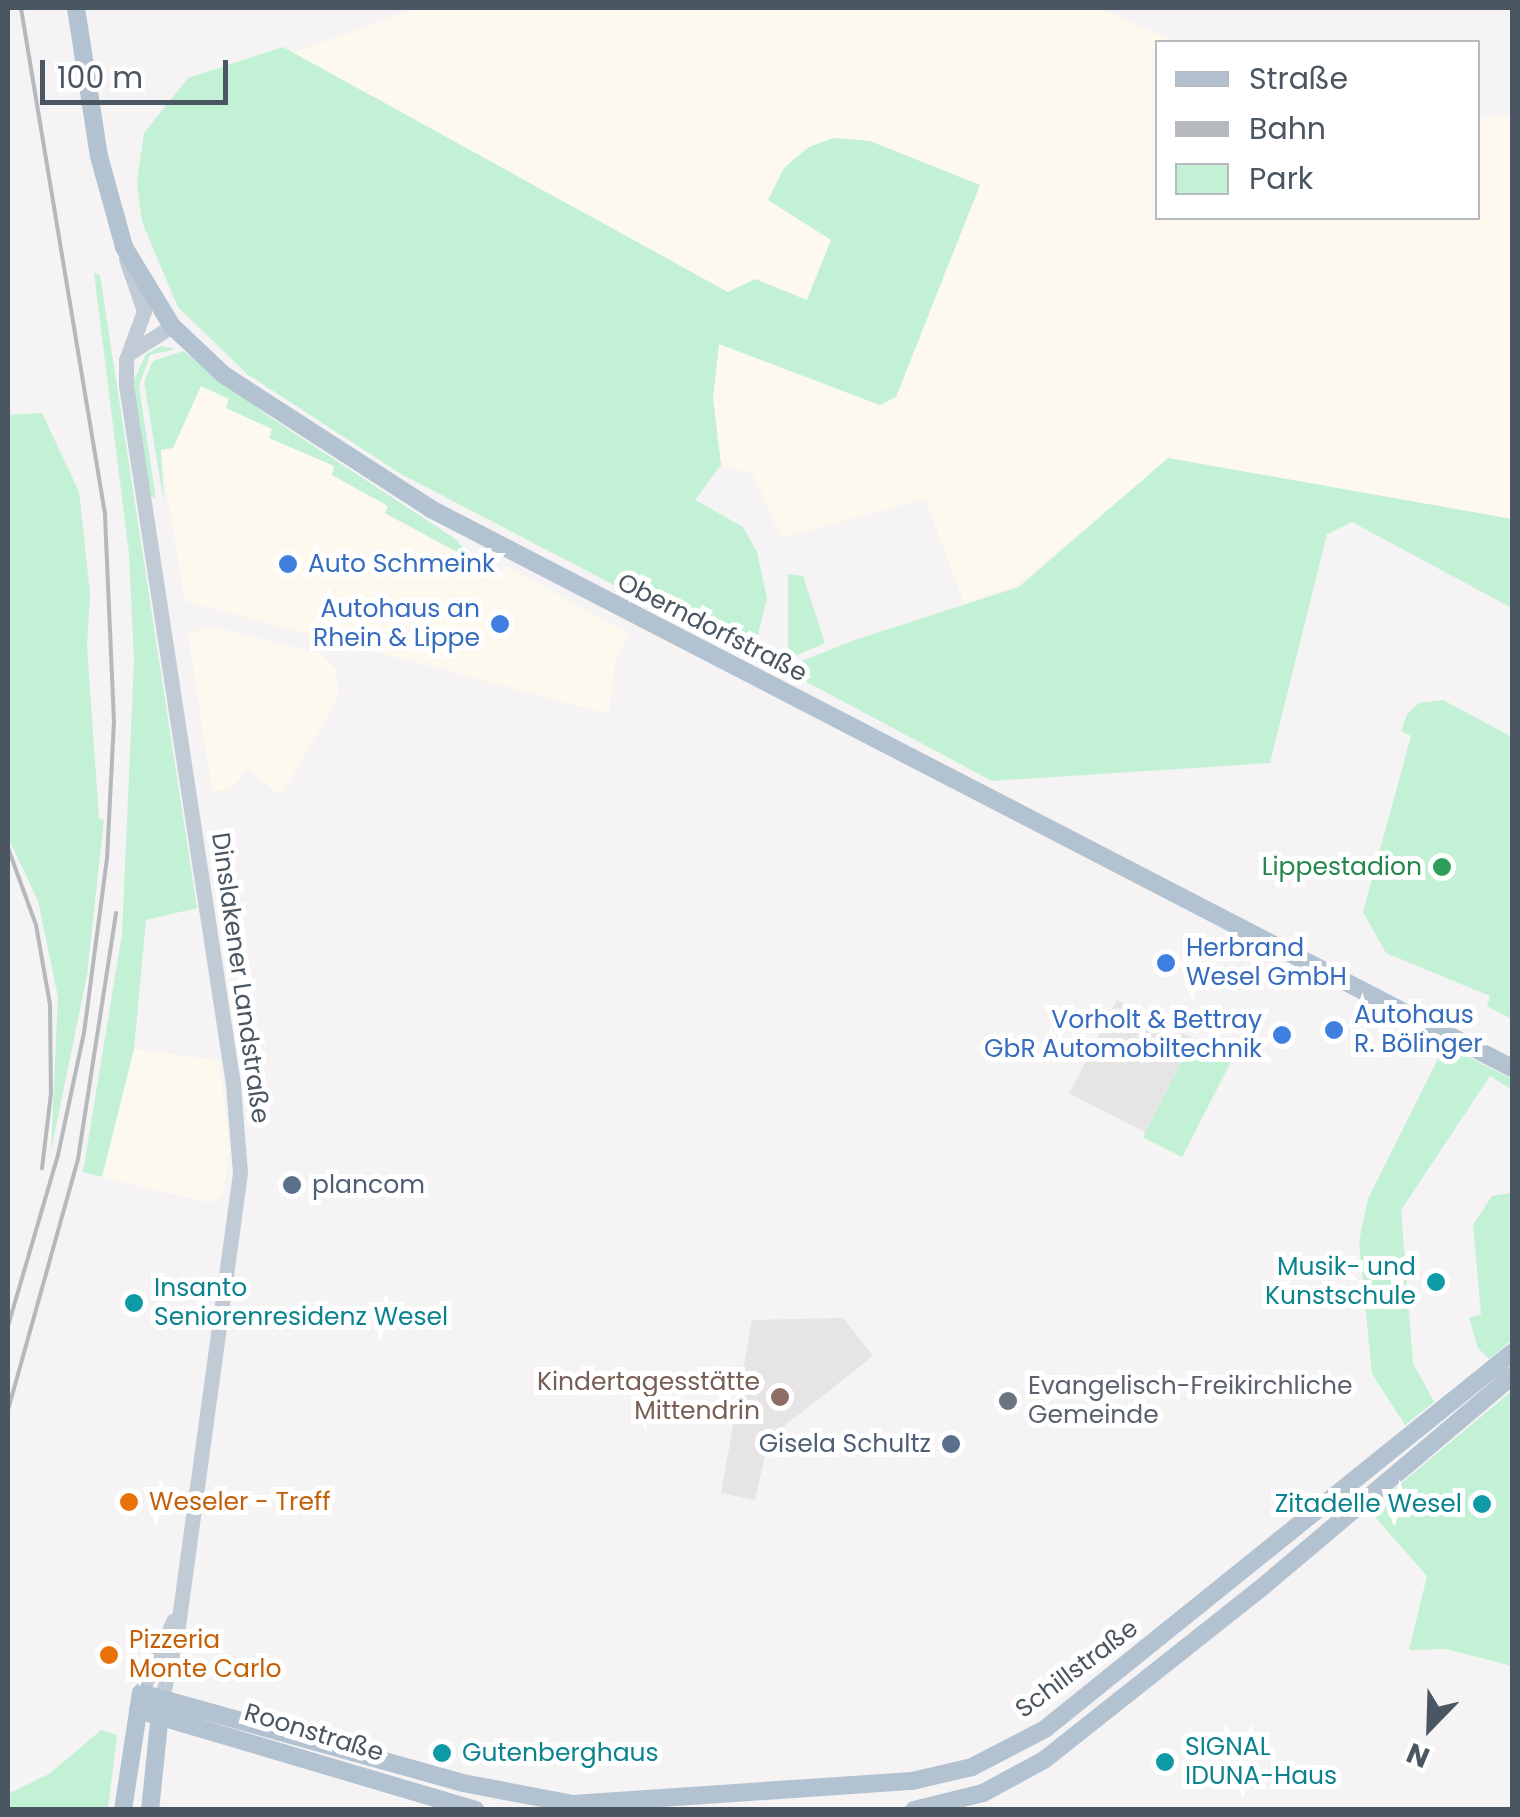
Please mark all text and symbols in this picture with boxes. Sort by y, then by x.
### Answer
scale bar [45,40,232,102]
legend [1155,40,1480,220]
text: 100 m [57,56,143,99]
text: Straße [1249,57,1348,100]
text: Bahn [1249,107,1326,150]
text: Park [1249,157,1313,200]
place label: Auto Schmeink [308,549,495,579]
marker: Auto Schmeink [277,553,299,575]
street label: Oberndorfstraße [612,567,812,689]
place label: Autohaus an Rhein & Lippe [313,595,480,654]
marker: Autohaus an Rhein & Lippe [489,613,511,635]
street label: Dinslakener Landstraße [205,831,275,1125]
place label: Lippestadion [1262,852,1422,882]
marker: Lippestadion [1431,856,1453,878]
place label: Herbrand Wesel GmbH [1186,934,1347,993]
marker: Herbrand Wesel GmbH [1155,952,1177,974]
place label: Autohaus R. Bölinger [1354,1001,1482,1060]
place label: Vorholt & Bettray GbR Automobiltechnik [984,1006,1262,1065]
marker: Autohaus R. Bölinger [1323,1019,1345,1041]
marker: Vorholt & Bettray GbR Automobiltechnik [1271,1024,1293,1046]
place label: plancom [312,1170,425,1200]
marker: plancom [281,1174,303,1196]
place label: Musik- und Kunstschule [1265,1253,1416,1312]
marker: Musik- und Kunstschule [1425,1271,1447,1293]
place label: Insanto Seniorenresidenz Wesel [154,1274,448,1333]
marker: Insanto Seniorenresidenz Wesel [123,1292,145,1314]
place label: Kindertagesstätte Mittendrin [537,1368,760,1427]
place label: Evangelisch-Freikirchliche Gemeinde [1028,1372,1353,1431]
marker: Kindertagesstätte Mittendrin [769,1386,791,1408]
marker: Evangelisch-Freikirchliche Gemeinde [997,1390,1019,1412]
place label: Gisela Schultz [759,1429,931,1459]
marker: Gisela Schultz [940,1433,962,1455]
place label: Weseler - Treff [149,1487,330,1517]
place label: Zitadelle Wesel [1275,1489,1462,1519]
marker: Weseler - Treff [118,1491,140,1513]
marker: Zitadelle Wesel [1471,1493,1493,1515]
street label: Schillstraße [1010,1613,1144,1725]
place label: Pizzeria Monte Carlo [129,1626,281,1685]
marker: Pizzeria Monte Carlo [98,1644,120,1666]
north arrow [1380,1677,1480,1777]
street label: Roonstraße [241,1698,387,1768]
place label: SIGNAL IDUNA-Haus [1185,1733,1337,1792]
text: N [1401,1733,1435,1777]
place label: Gutenberghaus [462,1738,659,1768]
marker: Gutenberghaus [431,1742,453,1764]
marker: SIGNAL IDUNA-Haus [1154,1751,1176,1773]

